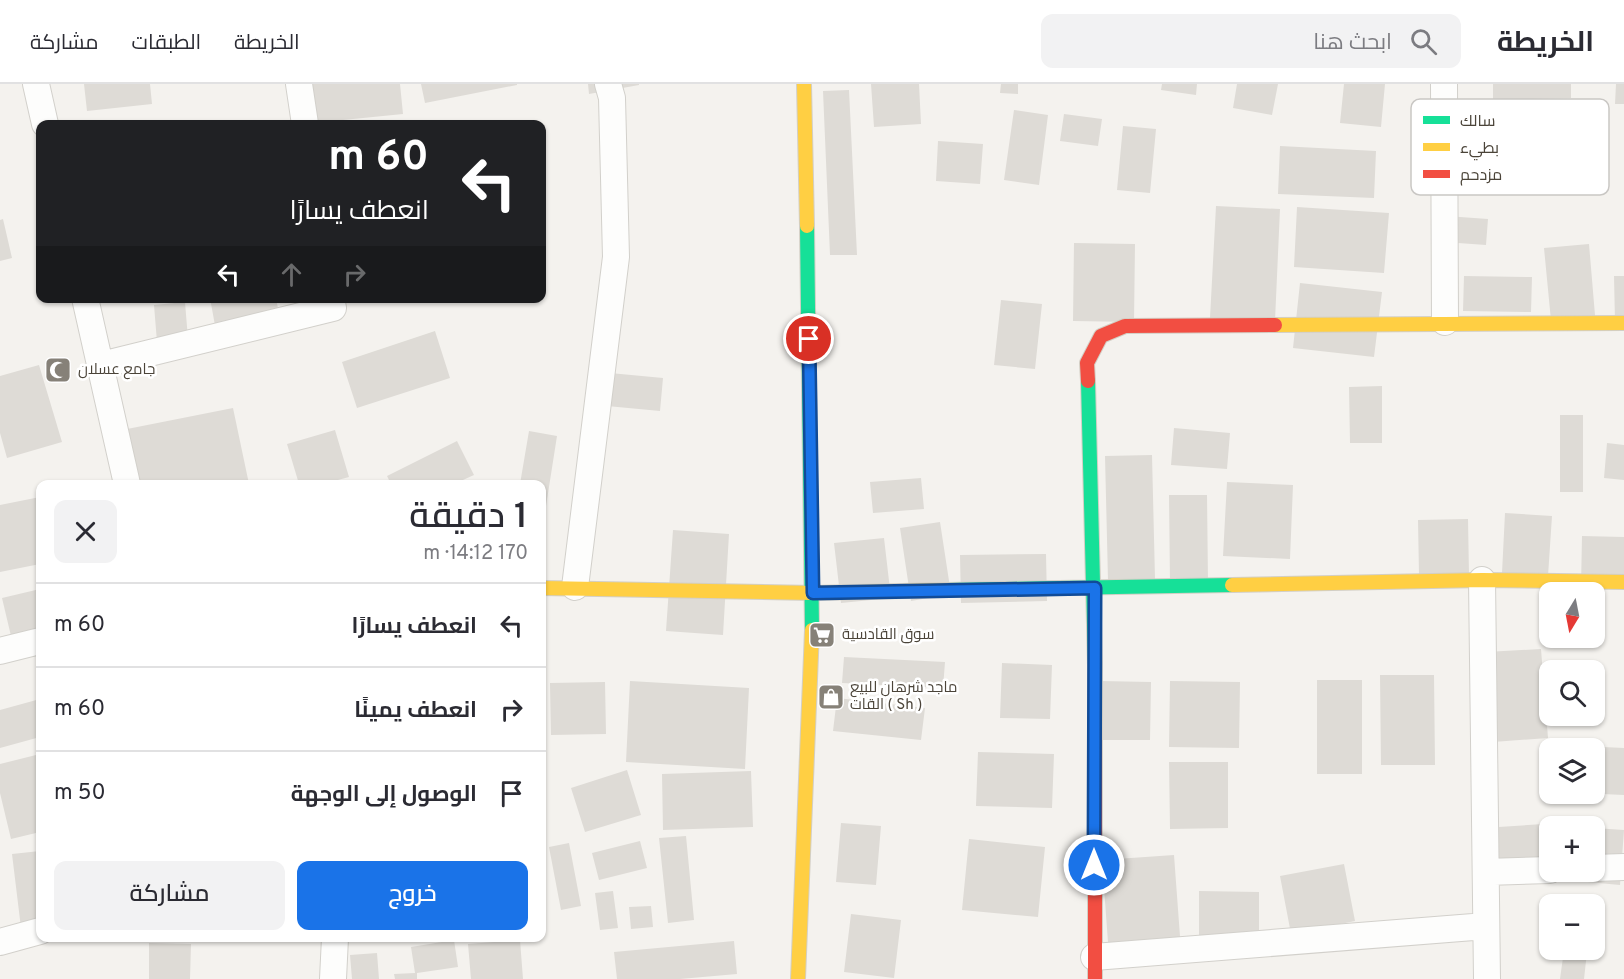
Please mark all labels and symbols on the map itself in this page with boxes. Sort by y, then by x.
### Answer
legend [1411,99,1609,195]
text: سالك [1460,112,1495,132]
text: بطيء [1460,139,1499,161]
text: مزدحم [1460,166,1502,186]
pin [783,313,834,364]
mosque icon: جامع عسلان [43,355,73,385]
place label: جامع عسلان [78,361,155,380]
north arrow [1539,582,1605,648]
supermarket icon: سوق القادسية [807,620,837,650]
place label: سوق القادسية [842,626,934,645]
place label: ماجد شرهان للبيع القات ( Sh ) [850,679,957,715]
shop icon: ماجد شرهان للبيع القات ( Sh ) [816,682,846,712]
position arrow [1062,833,1126,897]

